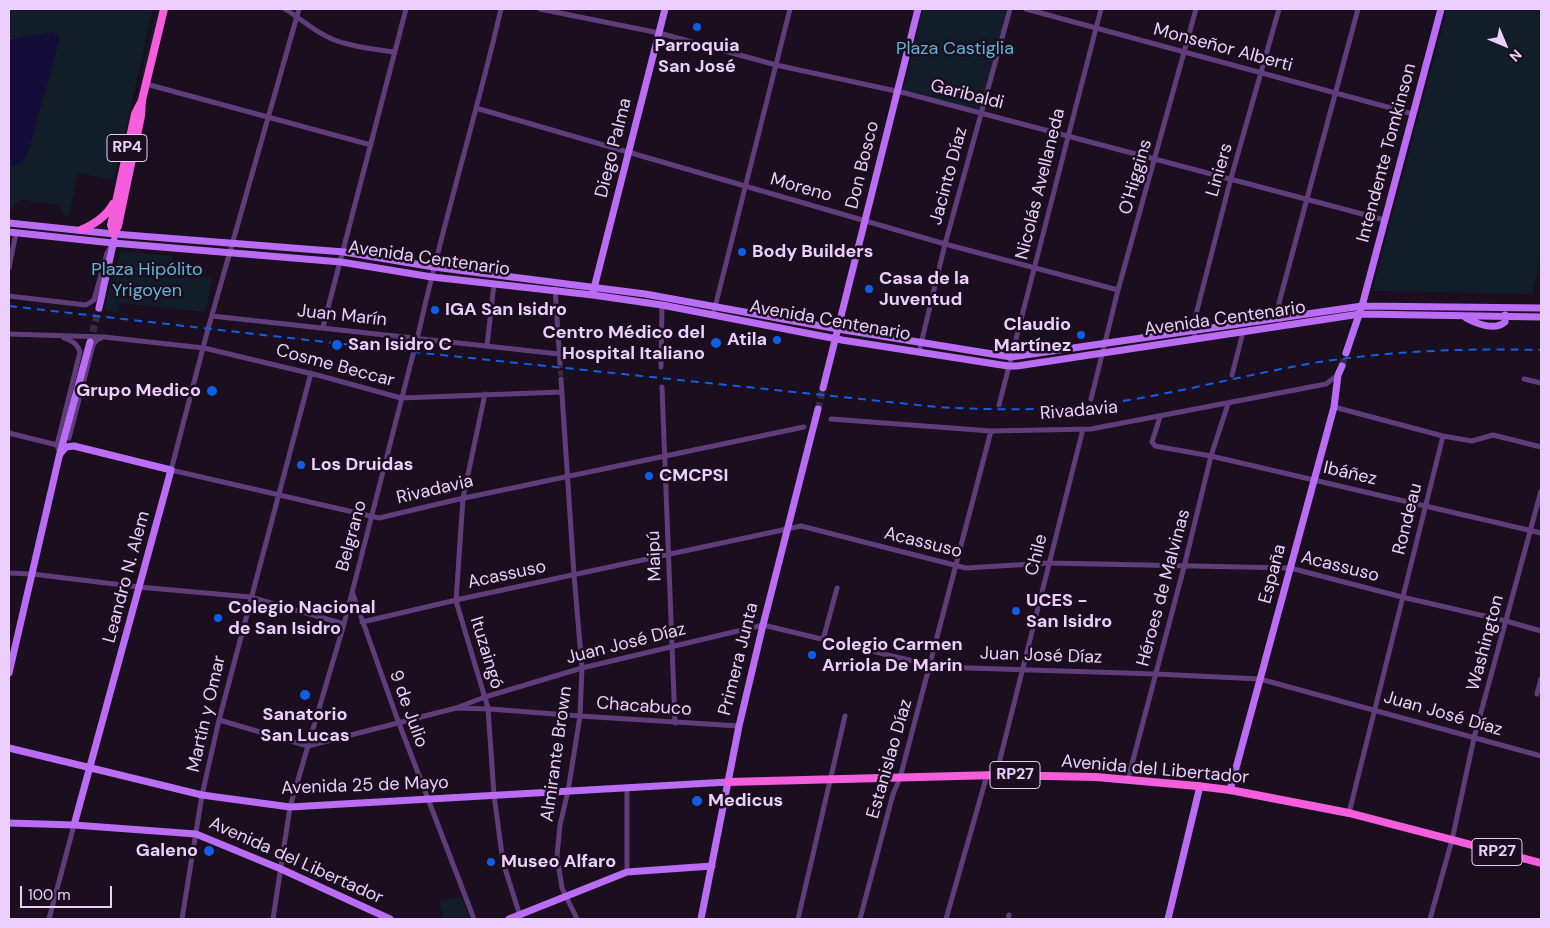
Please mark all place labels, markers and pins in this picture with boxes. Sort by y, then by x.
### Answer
marker: Parroquia San José [691,21,703,33]
place label: Parroquia San José [655,35,739,78]
place label: Body Builders [752,241,873,263]
marker: Body Builders [736,246,748,258]
place label: Casa de la Juventud [879,268,969,310]
marker: Casa de la Juventud [863,283,875,295]
place label: IGA San Isidro [445,299,567,321]
marker: IGA San Isidro [429,304,441,316]
place label: Claudio Martínez [994,314,1071,356]
place label: Centro Médico del Hospital Italiano [542,322,705,364]
place label: Atila [727,329,767,351]
marker: Claudio Martínez [1075,329,1087,341]
place label: San Isidro C [348,334,452,356]
marker: Atila [771,334,783,346]
marker: Centro Médico del Hospital Italiano [709,336,723,350]
marker: San Isidro C [330,338,344,352]
place label: Grupo Medico [76,380,201,402]
marker: Grupo Medico [205,384,219,398]
place label: Los Druidas [311,454,413,476]
marker: Los Druidas [295,459,307,471]
place label: CMCPSI [659,465,728,487]
marker: CMCPSI [643,470,655,482]
place label: UCES - San Isidro [1026,590,1112,632]
place label: Colegio Nacional de San Isidro [228,597,376,640]
marker: UCES - San Isidro [1010,605,1022,617]
marker: Colegio Nacional de San Isidro [212,612,224,624]
place label: Colegio Carmen Arriola De Marin [822,634,963,676]
marker: Colegio Carmen Arriola De Marin [806,649,818,661]
marker: Sanatorio San Lucas [298,688,312,702]
place label: Sanatorio San Lucas [261,704,349,746]
place label: Medicus [708,790,783,812]
marker: Medicus [690,794,704,808]
place label: Galeno [136,840,198,862]
marker: Galeno [202,844,216,858]
place label: Museo Alfaro [501,851,616,873]
marker: Museo Alfaro [485,856,497,868]

